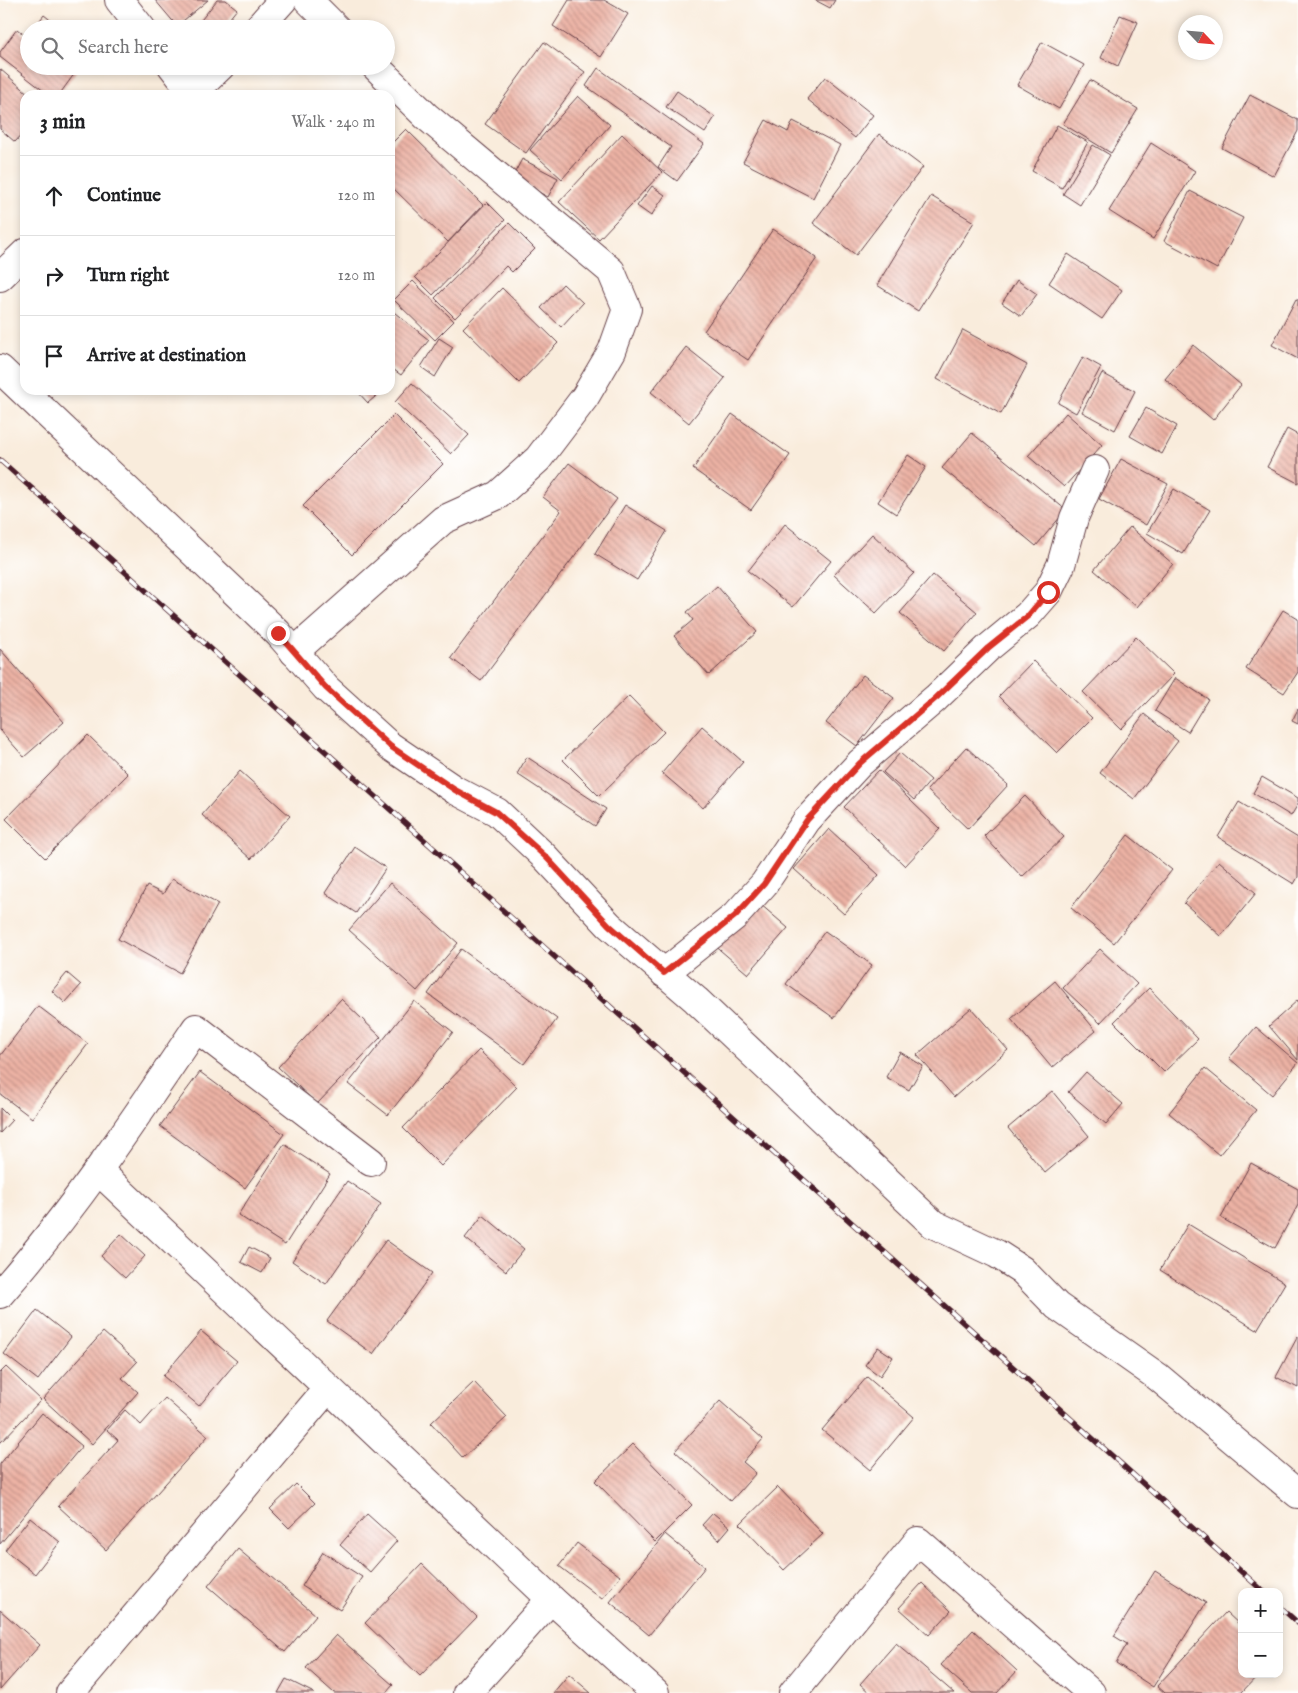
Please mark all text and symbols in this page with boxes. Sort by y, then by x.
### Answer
north arrow [1178,15,1223,60]
search box [20,20,395,75]
icon: search [38,34,66,62]
text: Search here [78,36,169,60]
text: 3 min [40,109,85,136]
text: Walk · 240 m [291,113,375,133]
icon: ahead [40,182,68,210]
text: Continue [87,184,161,208]
text: 120 m [338,186,375,206]
icon: right [40,262,68,290]
text: Turn right [87,264,169,288]
text: 120 m [338,266,375,286]
icon: arrive [40,342,68,370]
text: Arrive at destination [87,344,246,368]
route start [1037,581,1060,604]
route end [267,622,290,645]
map controls [1238,1588,1283,1678]
button: + [1238,1588,1283,1633]
button: − [1238,1633,1283,1678]

